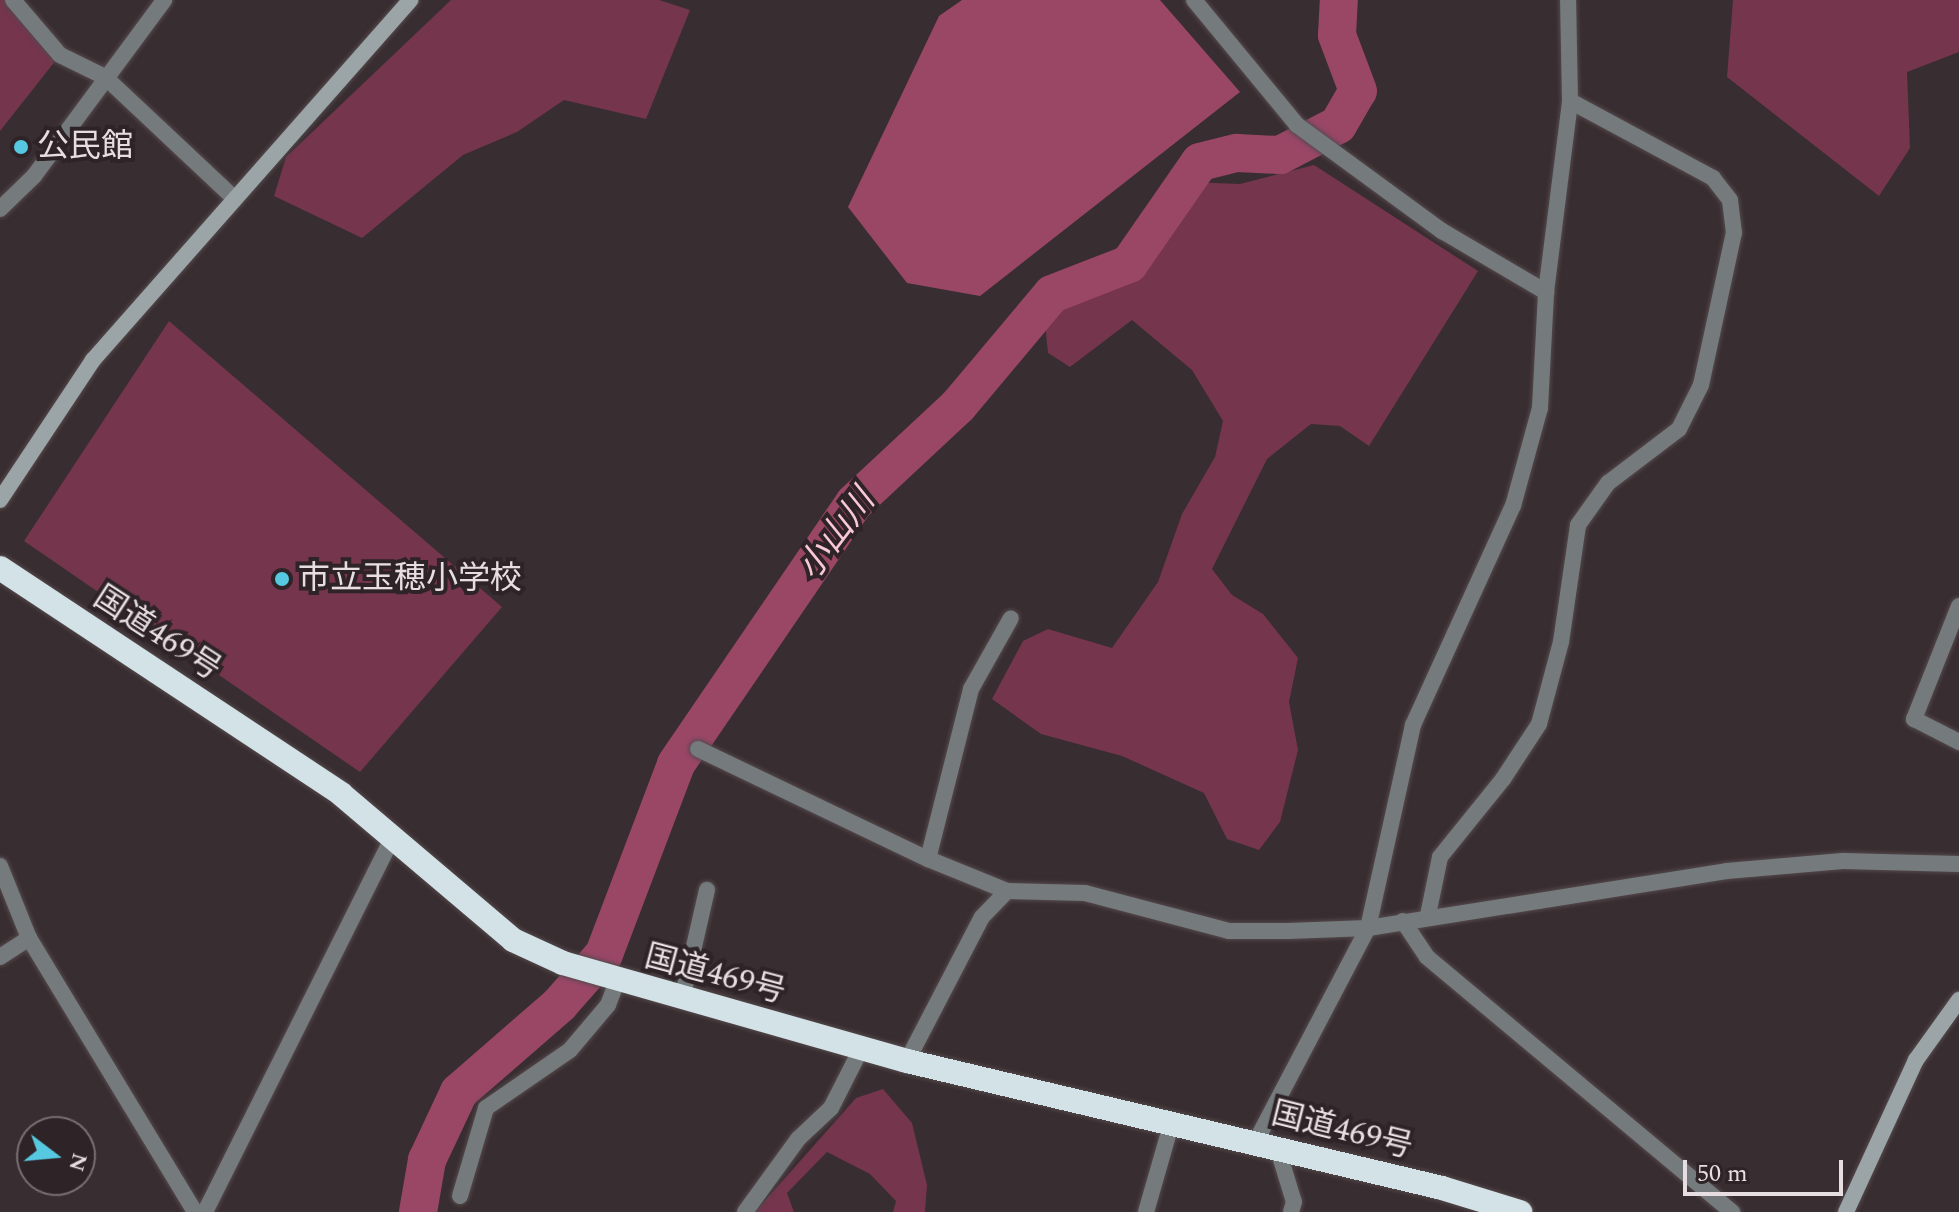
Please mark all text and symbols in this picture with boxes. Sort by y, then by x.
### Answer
place label: 公民館 [37,128,133,166]
marker: 公民館 [12,138,30,156]
water label: 小山川 [790,482,884,588]
place label: 市立玉穂小学校 [298,560,522,598]
marker: 市立玉穂小学校 [273,570,291,588]
street label: 国道469号 [86,579,228,689]
street label: 国道469号 [640,938,790,1012]
street label: 国道469号 [1267,1095,1417,1167]
north arrow [16,1116,96,1196]
scale bar [1687,1144,1847,1194]
text: N [59,1149,96,1175]
text: 50 m [1697,1156,1748,1192]

